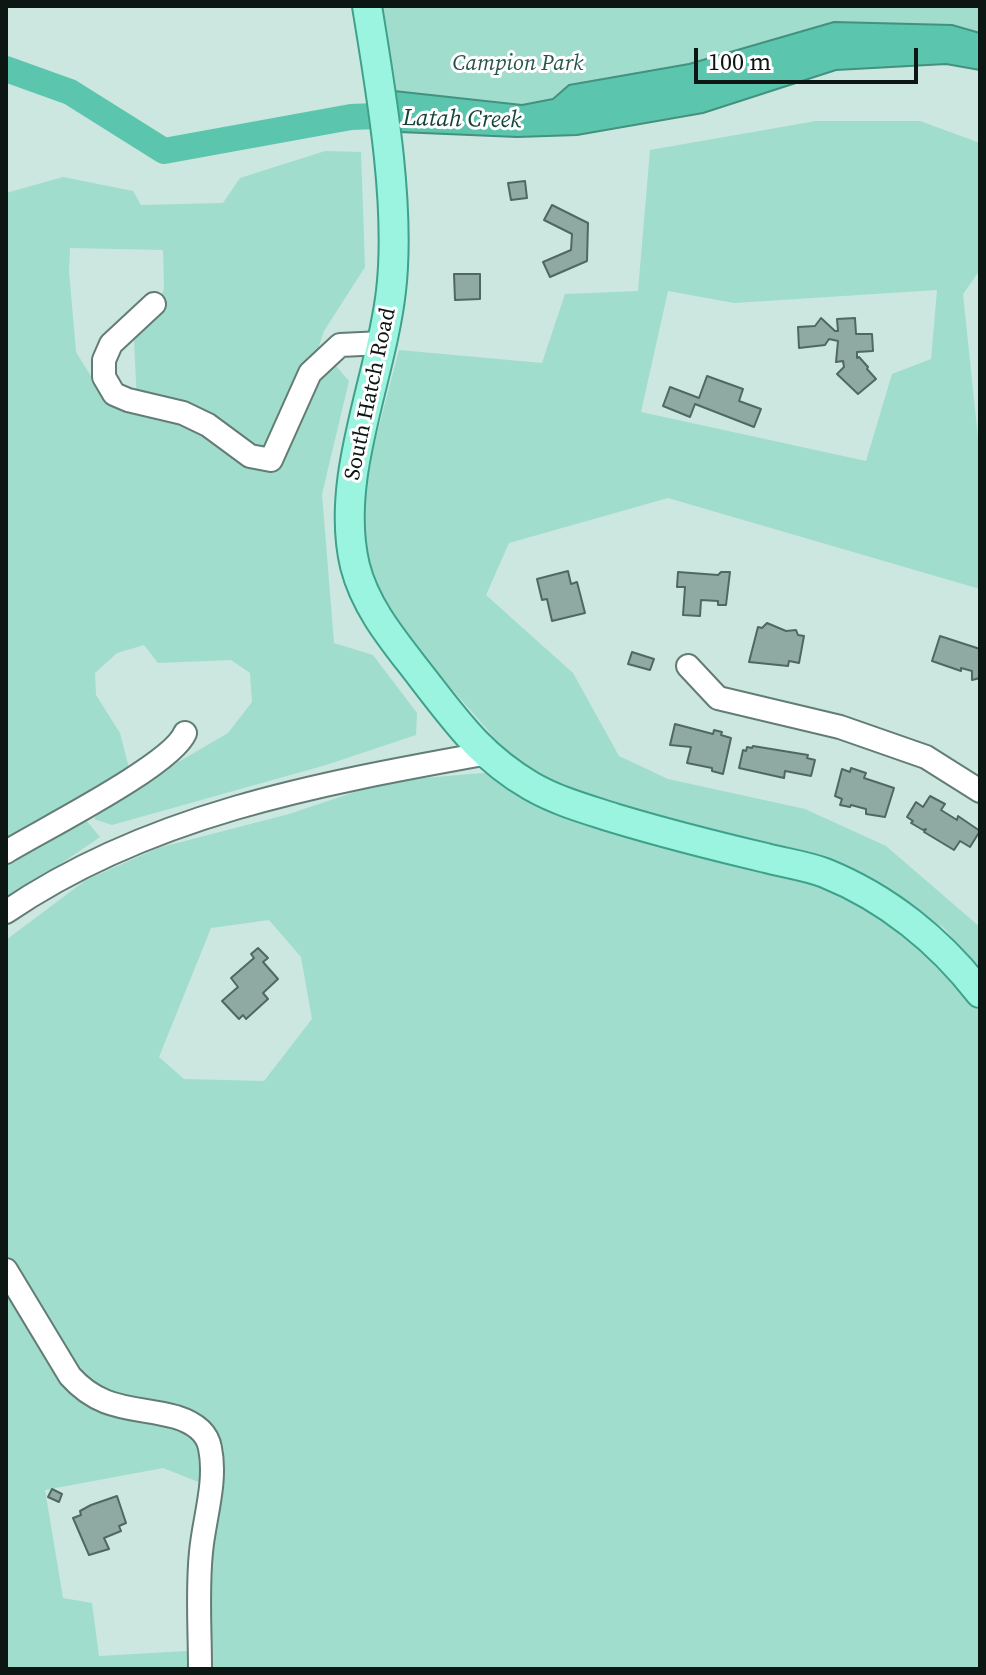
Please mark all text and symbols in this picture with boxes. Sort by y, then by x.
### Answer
scale bar [698,32,922,82]
text: 100 m [708,45,771,78]
park label: Campion Park [453,51,583,77]
water label: Latah Creek [402,105,522,135]
street label: South Hatch Road [340,305,402,483]

